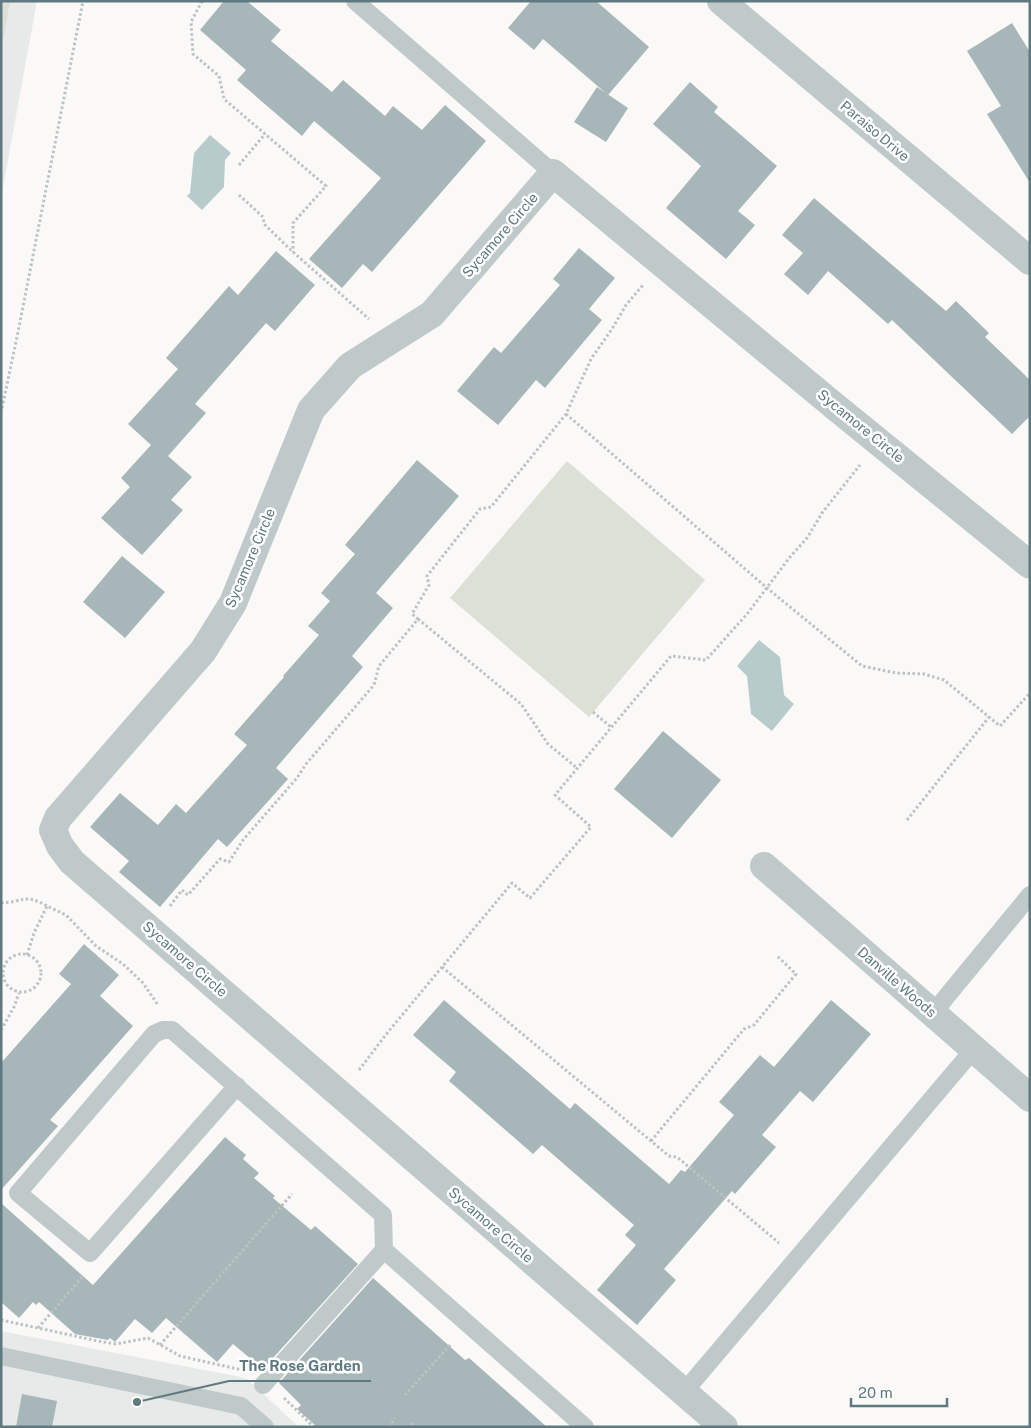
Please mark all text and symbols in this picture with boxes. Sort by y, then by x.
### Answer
street label: Paraiso Drive [837,98,913,164]
street label: Sycamore Circle [459,189,541,280]
street label: Sycamore Circle [815,386,908,466]
street label: Sycamore Circle [222,506,278,610]
street label: Sycamore Circle [140,918,231,1000]
street label: Danville Woods [854,944,940,1020]
street label: Sycamore Circle [446,1184,537,1266]
callout: The Rose Garden [229,1351,371,1381]
text: The Rose Garden [239,1357,361,1374]
scale bar [851,1376,947,1408]
text: 20 m [858,1384,893,1401]

